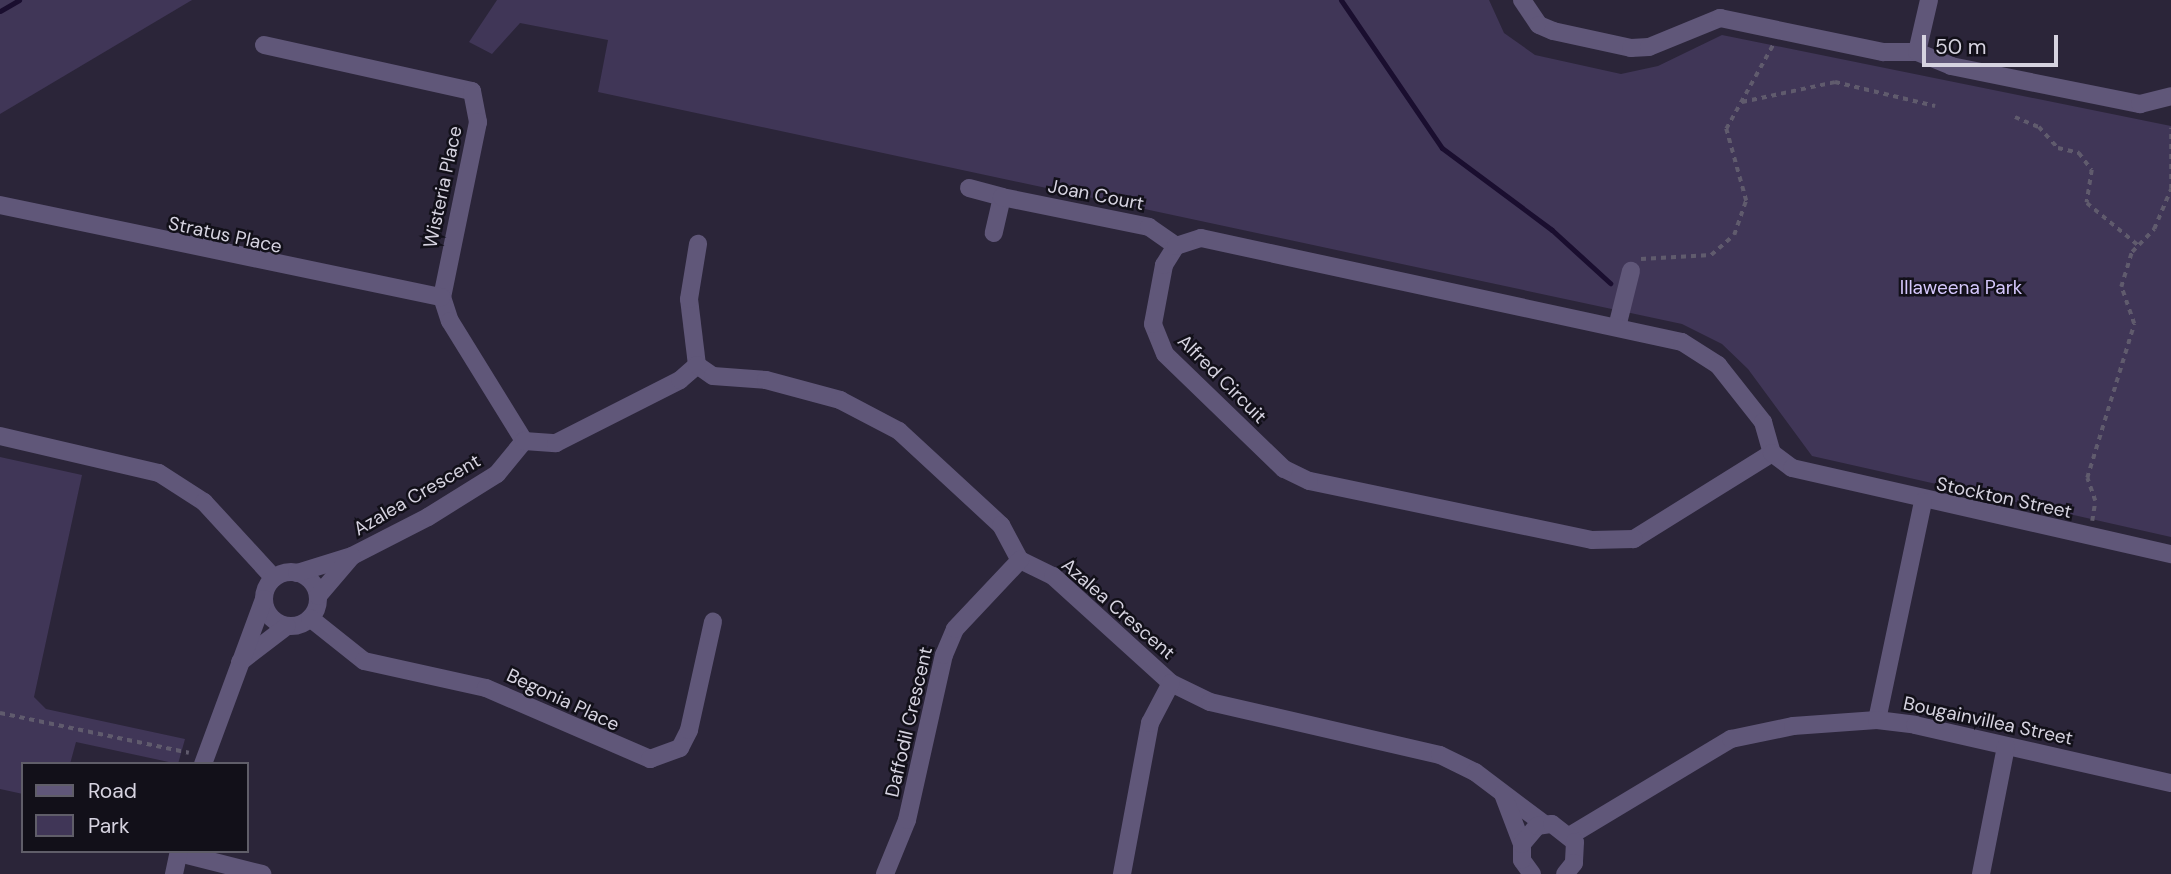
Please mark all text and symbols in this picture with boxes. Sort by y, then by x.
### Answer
scale bar [1926,21,2062,65]
text: 50 m [1935,33,1986,61]
street label: Wisteria Place [419,124,467,250]
street label: Joan Court [1046,175,1146,215]
street label: Stratus Place [166,212,284,258]
park label: Illaweena Park [1900,277,2022,299]
street label: Alfred Circuit [1173,330,1271,428]
street label: Azalea Crescent [350,449,484,541]
street label: Stockton Street [1934,472,2074,524]
street label: Azalea Crescent [1057,554,1179,664]
street label: Daffodil Crescent [881,645,937,799]
street label: Begonia Place [503,664,623,736]
street label: Bougainvillea Street [1901,692,2075,750]
legend [21,762,248,853]
text: Road [88,777,137,805]
text: Park [88,812,129,840]

